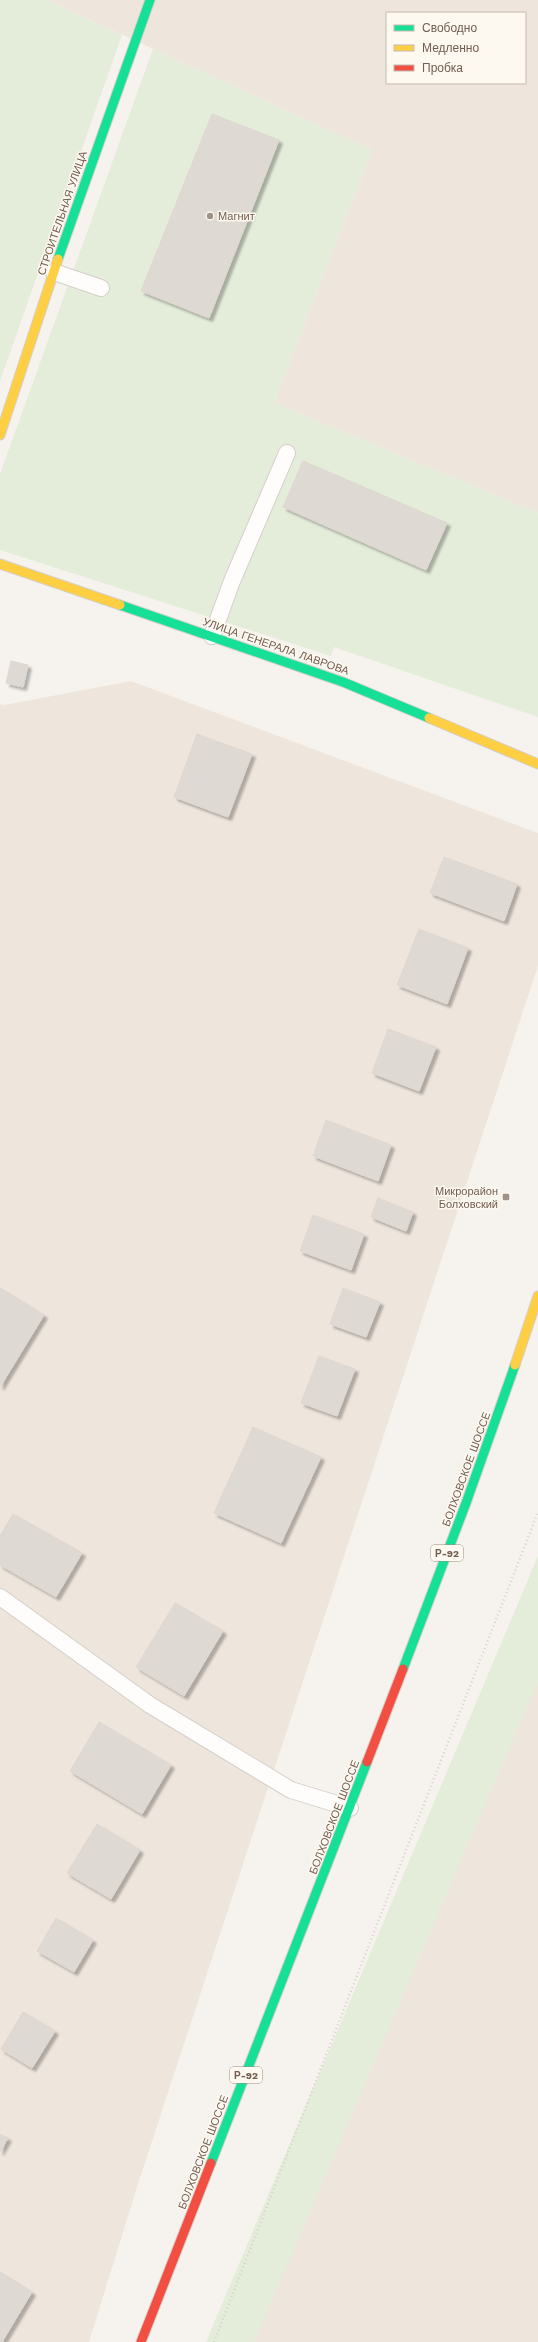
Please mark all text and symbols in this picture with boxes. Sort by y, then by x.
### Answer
legend [386,12,526,84]
text: Свободно [422,21,477,35]
text: Медленно [422,41,479,55]
text: Пробка [422,61,463,75]
street label: СТРОИТЕЛЬНАЯ УЛИЦА [35,149,90,277]
place label: Магнит [218,210,255,223]
marker: Магнит [205,211,215,221]
street label: УЛИЦА ГЕНЕРАЛА ЛАВРОВА [201,615,351,678]
place label: Микрорайон Болховский [435,1185,498,1211]
marker: Микрорайон Болховский [501,1192,511,1202]
street label: БОЛХОВСКОЕ ШОССЕ [440,1410,493,1528]
road number: Р-92 [431,1545,463,1561]
street label: БОЛХОВСКОЕ ШОССЕ [307,1758,362,1876]
road number: Р-92 [230,2067,262,2083]
street label: БОЛХОВСКОЕ ШОССЕ [176,2093,231,2211]

